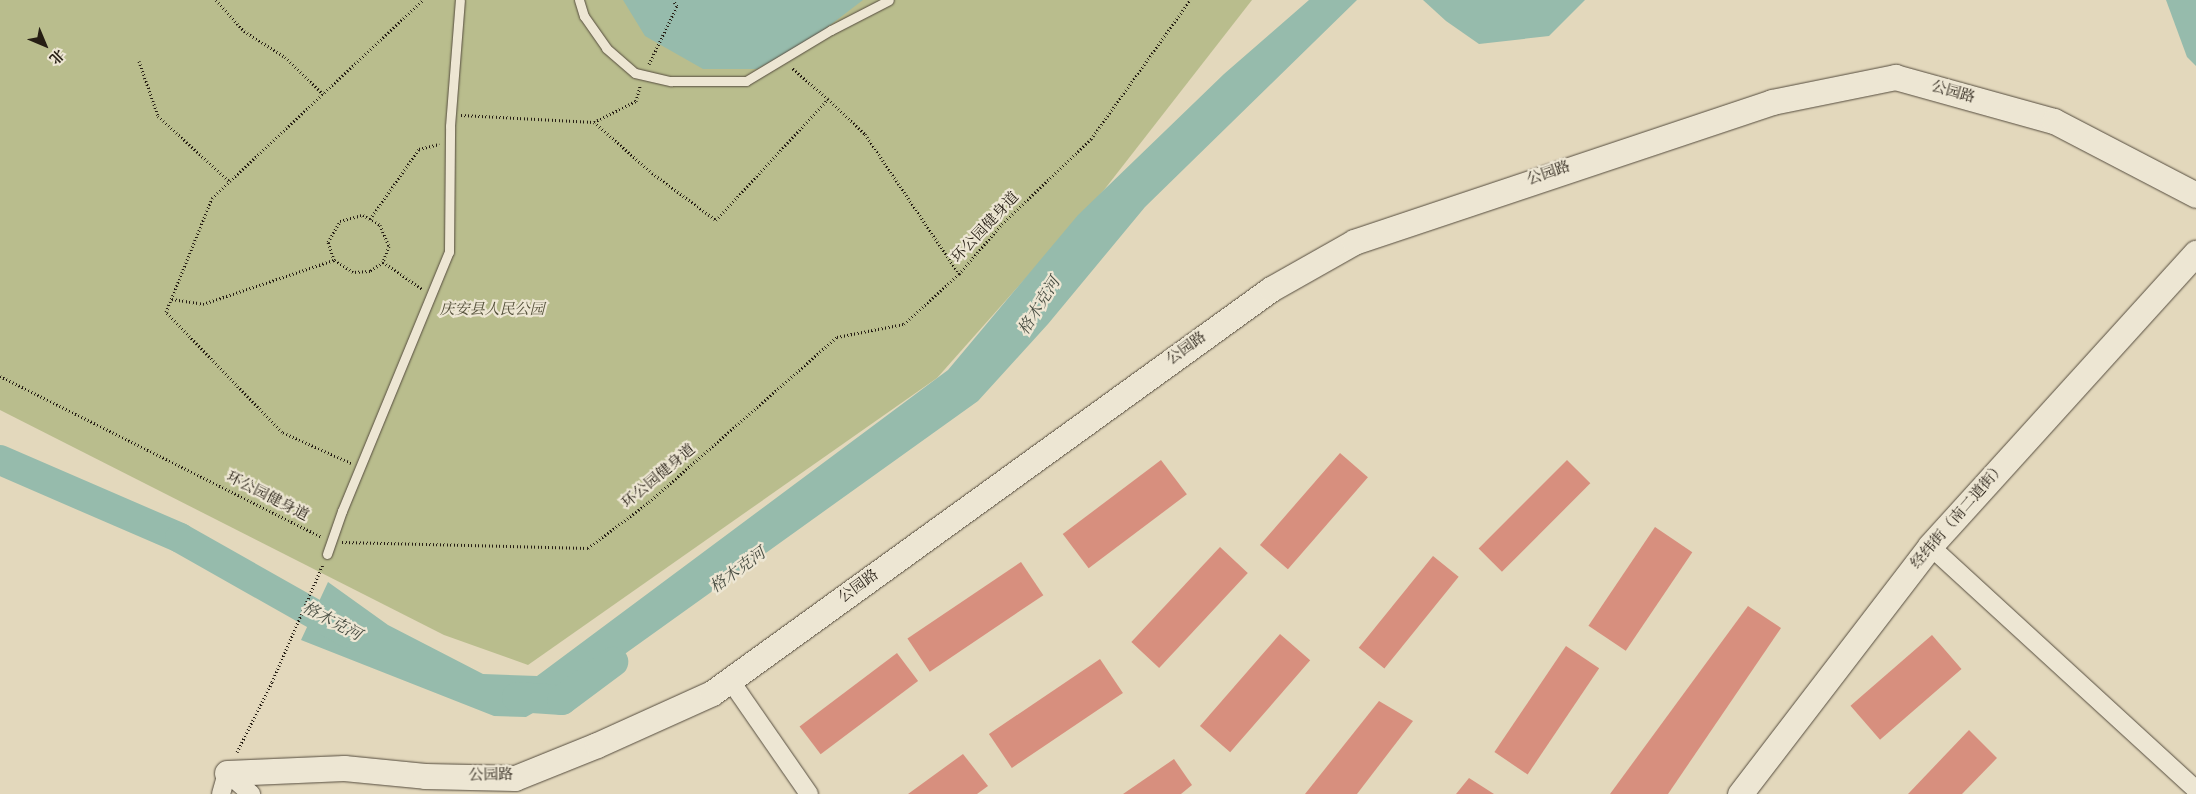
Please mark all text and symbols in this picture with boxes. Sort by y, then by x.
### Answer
north arrow [20,20,70,70]
text: 北 [44,44,68,68]
street label: 公园路 [1929,78,1977,108]
street label: 公园路 [1525,158,1573,190]
street label: 环公园健身道 [949,189,1023,267]
water label: 格木克河 [1016,275,1066,339]
park label: 庆安县人民公园 [440,302,544,320]
street label: 公园路 [1164,328,1210,370]
street label: 环公园健身道 [619,441,699,513]
street label: 经纬街（南二道街） [1908,459,2010,573]
street label: 环公园健身道 [223,469,311,525]
water label: 格木克河 [707,545,771,599]
street label: 公园路 [836,566,882,608]
water label: 格木克河 [298,600,364,646]
street label: 公园路 [468,767,514,785]

